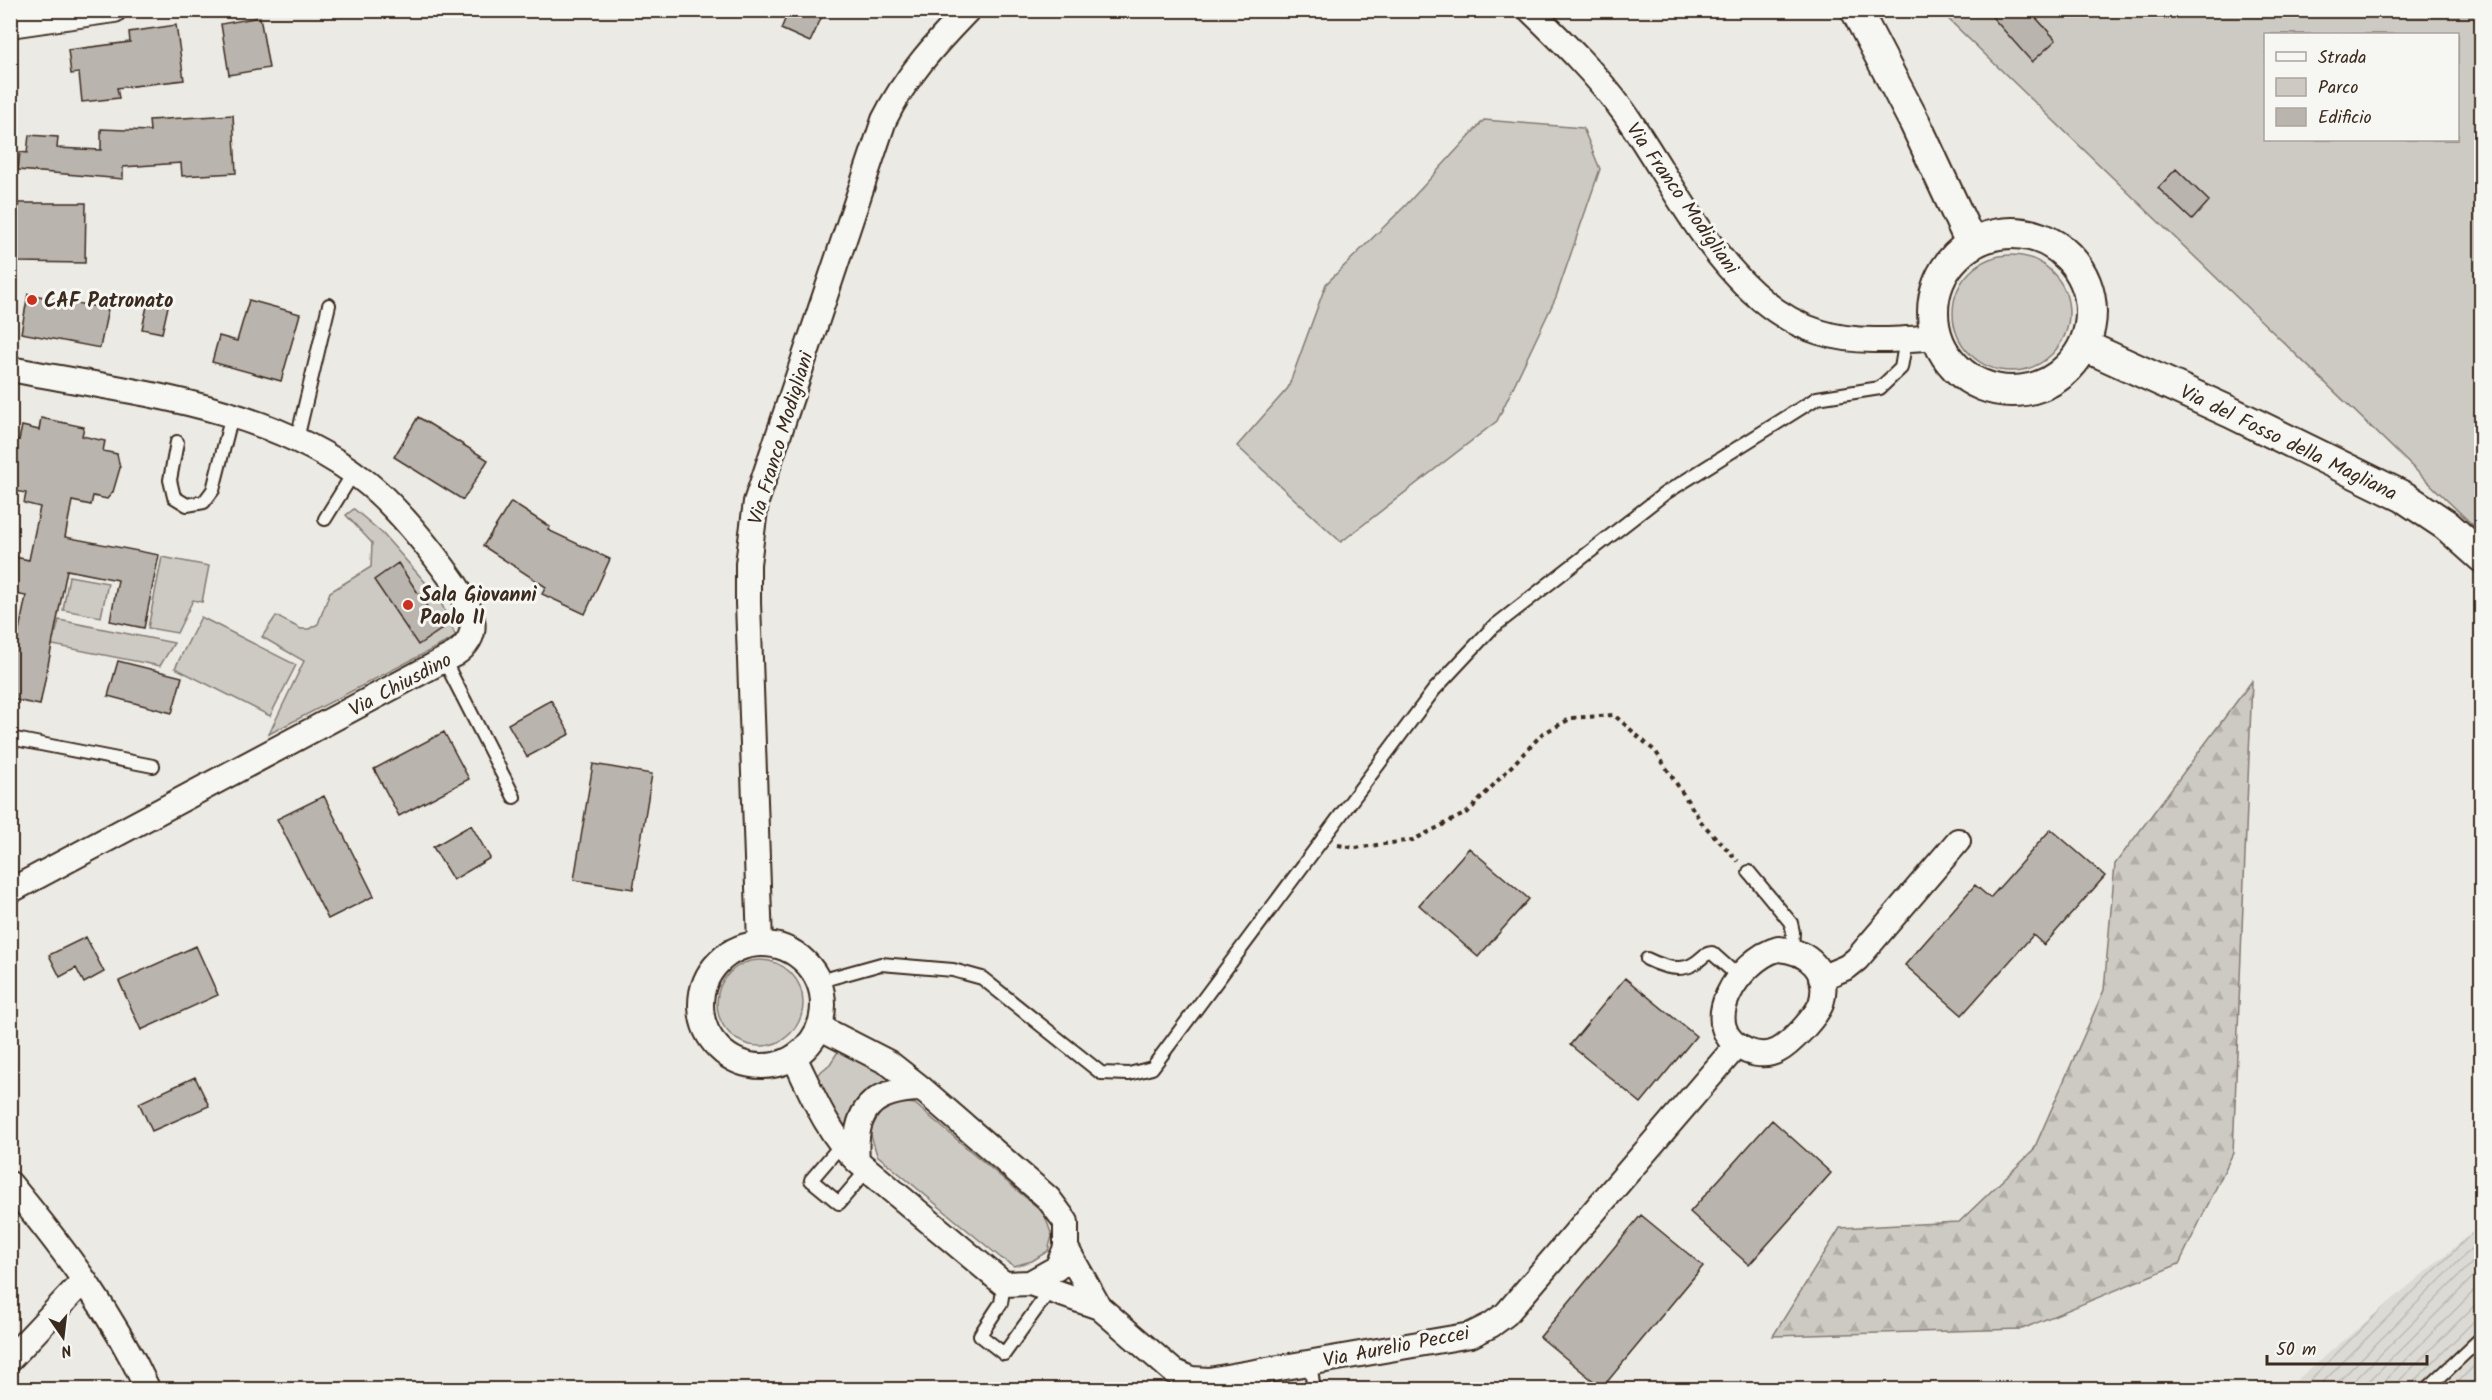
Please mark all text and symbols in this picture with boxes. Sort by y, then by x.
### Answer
legend [2264,33,2459,141]
text: Strada [2318,44,2366,73]
text: Parco [2318,74,2358,103]
text: Edificio [2318,104,2372,133]
street label: Via Franco Modigliani [1617,116,1747,283]
place label: CAF Patronato [44,286,173,318]
marker: CAF Patronato [25,293,39,307]
street label: Via Franco Modigliani [740,347,824,529]
street label: Via del Fosso della Magliana [2174,377,2402,510]
place label: Sala Giovanni Paolo II [420,580,538,635]
marker: Sala Giovanni Paolo II [401,598,415,612]
street label: Via Chiusdino [344,645,458,726]
north arrow [33,1307,93,1367]
street label: Via Aurelio Peccei [1321,1318,1473,1378]
scale bar [2267,1328,2428,1366]
text: 50 m [2276,1336,2316,1365]
text: N [58,1337,74,1363]

